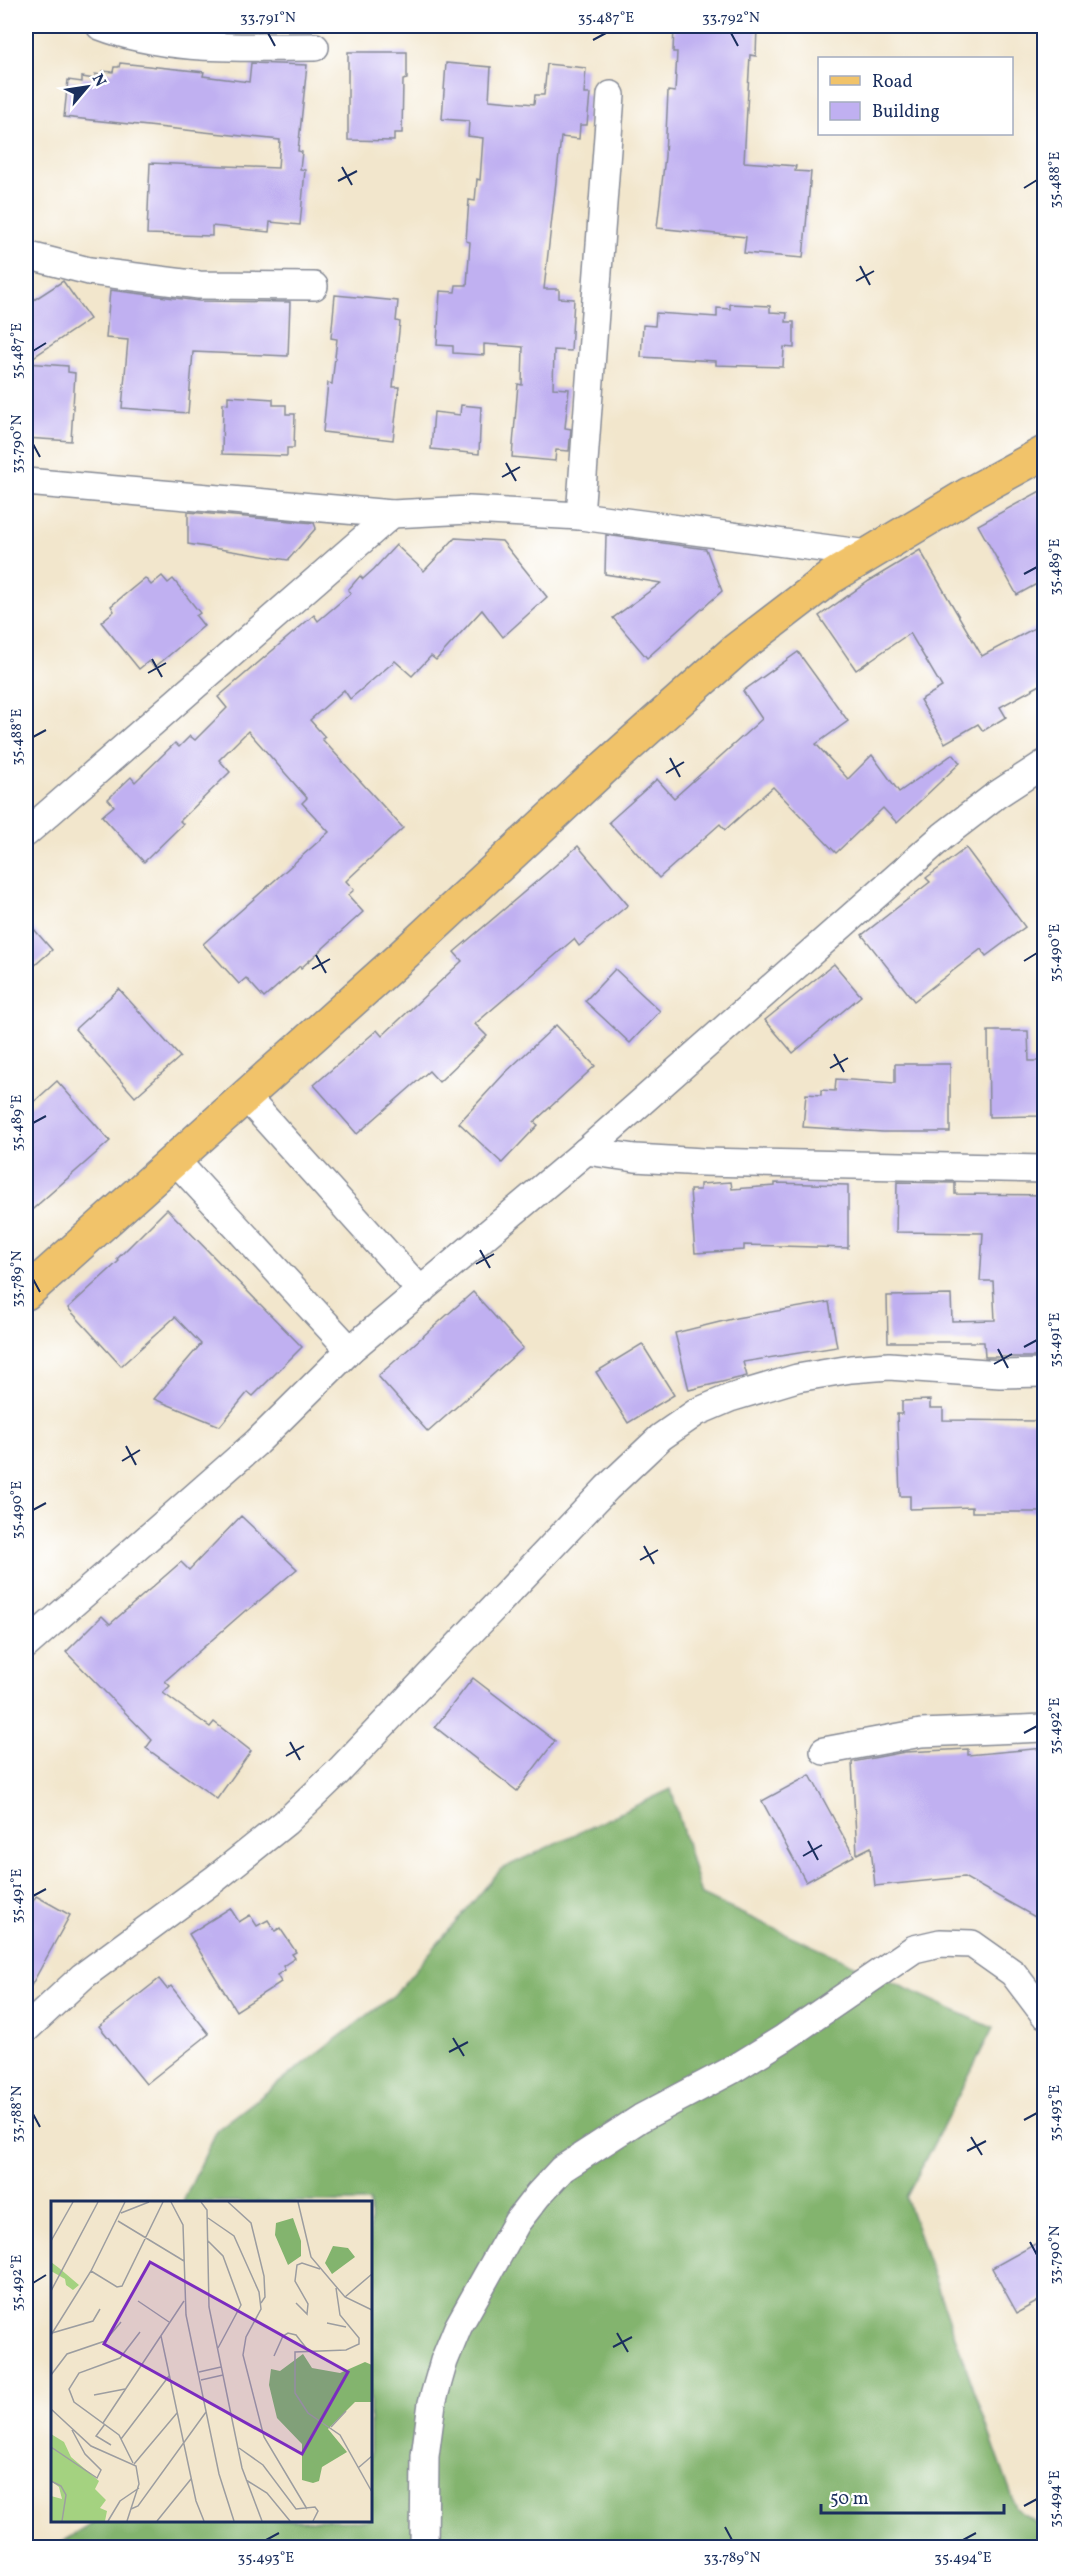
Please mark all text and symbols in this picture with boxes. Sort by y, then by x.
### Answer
text: 33.791°N [240,8,296,29]
text: 35.487°E [578,8,634,29]
text: 33.792°N [702,8,760,29]
north arrow [57,57,117,117]
legend [818,57,1013,135]
text: N [86,70,111,91]
text: Road [872,70,913,95]
text: Building [872,100,940,125]
text: 35.488°E [1045,152,1066,208]
text: 35.487°E [7,323,28,379]
text: 33.790°N [7,414,28,474]
text: 35.489°E [1045,539,1066,595]
text: 35.488°E [7,709,28,765]
text: 35.490°E [1045,924,1066,982]
text: 35.489°E [7,1095,28,1151]
text: 33.789°N [7,1250,28,1308]
text: 35.491°E [1045,1312,1066,1368]
text: 35.490°E [7,1481,28,1539]
text: 35.492°E [1045,1697,1066,1755]
text: 35.491°E [7,1868,28,1924]
text: 33.788°N [7,2085,28,2143]
text: 35.493°E [1045,2085,1066,2141]
inset map [51,2201,372,2522]
text: 33.790°N [1045,2225,1066,2285]
text: 35.492°E [7,2254,28,2312]
text: 35.494°E [1045,2470,1066,2528]
scale bar [821,2477,1004,2515]
text: 50 m [830,2487,869,2512]
text: 35.493°E [238,2548,294,2569]
text: 33.789°N [703,2548,761,2569]
text: 35.494°E [934,2548,992,2569]

